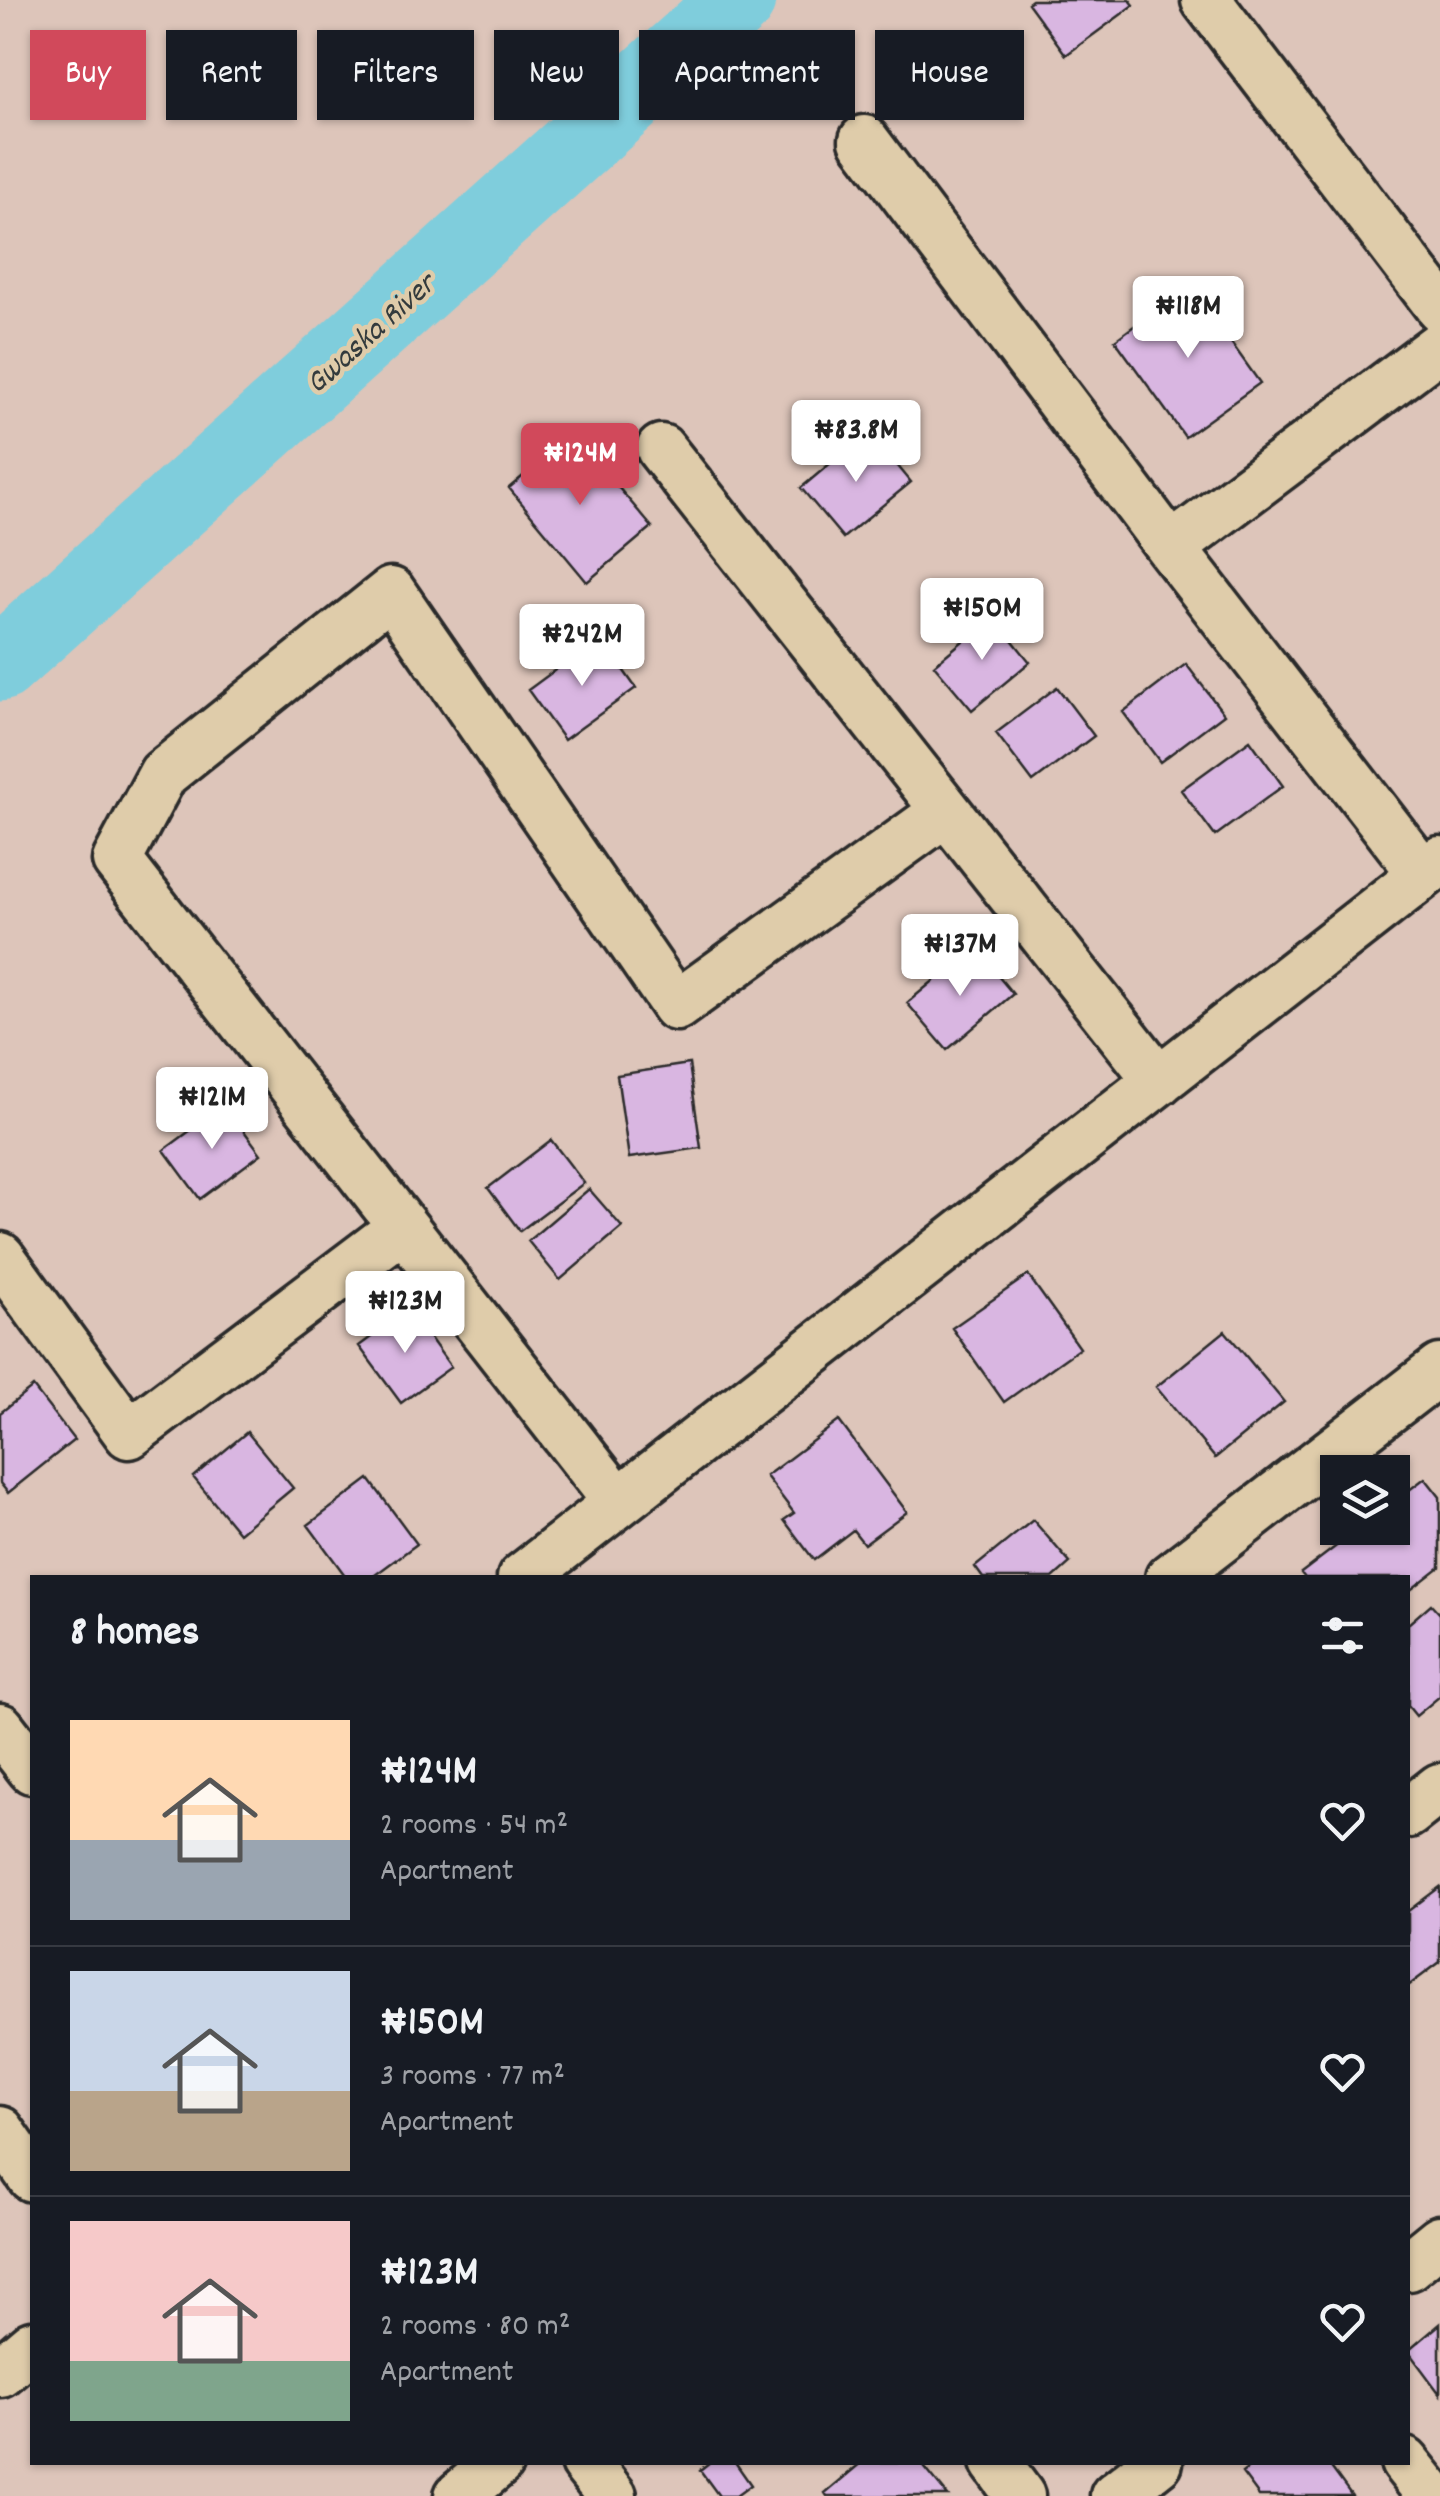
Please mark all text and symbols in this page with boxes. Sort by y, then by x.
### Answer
chip: Buy [30,30,146,120]
chip: Rent [166,30,297,120]
chip: Filters [317,30,474,120]
chip: New [494,30,619,120]
chip: Apartment [639,30,855,120]
chip: House [875,30,1024,120]
water label: Gwaska River [297,263,450,407]
pin: ₦118M [1118,276,1258,361]
text: ₦118M [1155,285,1221,331]
pin: ₦83.8M [775,400,937,485]
text: ₦83.8M [814,409,899,455]
pin: ₦124M [510,423,650,508]
text: ₦124M [543,432,617,478]
pin: ₦150M [912,578,1052,663]
text: ₦150M [942,587,1022,633]
pin: ₦242M [512,604,652,689]
text: ₦242M [541,613,623,659]
pin: ₦137M [890,914,1030,999]
text: ₦137M [923,923,997,969]
pin: ₦121M [142,1067,282,1152]
text: ₦121M [178,1076,246,1122]
pin: ₦123M [335,1271,475,1356]
text: ₦123M [367,1280,443,1326]
map controls [1320,1455,1410,1545]
button: layers [1320,1455,1410,1545]
text: 8 homes [70,1605,199,1665]
icon: filters [1315,1608,1370,1663]
text: ₦124M [380,1744,477,1804]
icon: home [150,1760,270,1880]
icon: heart [1315,1793,1370,1848]
text: 2 rooms · 54 m² [380,1804,568,1850]
text: Apartment [380,1850,514,1896]
text: ₦150M [380,1995,484,2055]
icon: home [150,2011,270,2131]
icon: heart [1315,2044,1370,2099]
text: 3 rooms · 77 m² [380,2055,565,2101]
text: Apartment [380,2101,514,2147]
text: ₦123M [380,2245,478,2305]
icon: home [150,2261,270,2381]
icon: heart [1315,2294,1370,2349]
text: 2 rooms · 80 m² [380,2305,570,2351]
text: Apartment [380,2351,514,2397]

